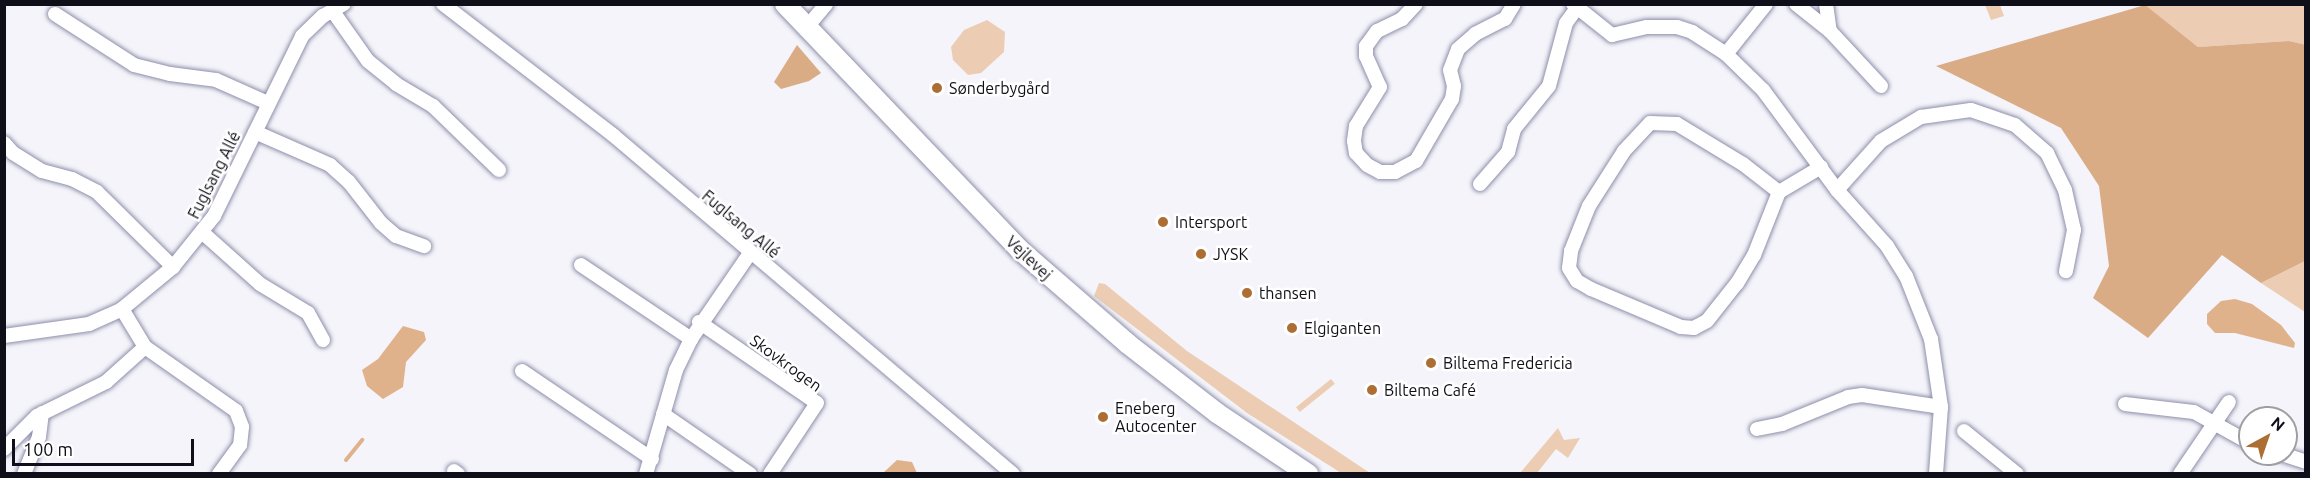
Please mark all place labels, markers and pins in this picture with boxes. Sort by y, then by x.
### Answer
place label: Sønderbygård [949,78,1050,98]
marker: Sønderbygård [930,81,944,95]
place label: Intersport [1175,212,1247,232]
marker: Intersport [1156,215,1170,229]
place label: JYSK [1213,244,1248,264]
marker: JYSK [1194,247,1208,261]
place label: thansen [1259,283,1317,303]
marker: thansen [1240,286,1254,300]
place label: Elgiganten [1304,318,1381,338]
marker: Elgiganten [1285,321,1299,335]
place label: Biltema Fredericia [1443,353,1573,373]
marker: Biltema Fredericia [1424,356,1438,370]
place label: Biltema Café [1384,380,1476,400]
marker: Biltema Café [1365,383,1379,397]
place label: Eneberg Autocenter [1115,398,1197,436]
marker: Eneberg Autocenter [1096,410,1110,424]

